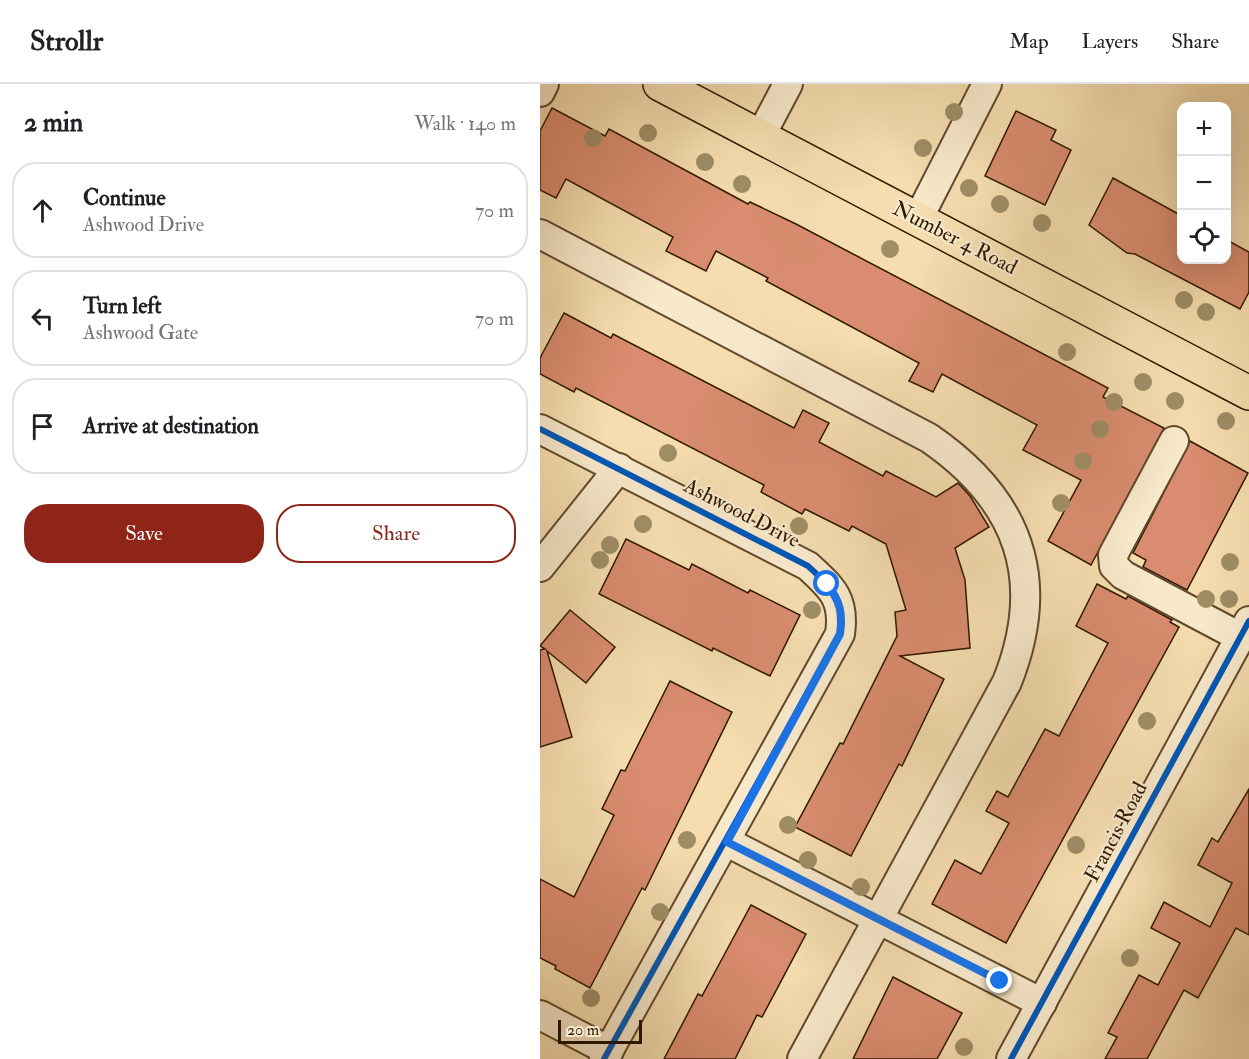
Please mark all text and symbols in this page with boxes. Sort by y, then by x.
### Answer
text: Strollr [30,24,103,59]
text: Map [1009,28,1049,55]
text: Layers [1082,28,1138,55]
text: Share [1171,28,1219,55]
map controls [1177,102,1231,264]
button: + [1177,102,1231,156]
text: 2 min [24,107,83,139]
text: Walk · 140 m [414,111,516,136]
button: − [1177,156,1231,210]
text: Continue [83,184,166,212]
icon: ahead [26,194,59,227]
street label: Number 4 Road [888,195,1022,281]
text: 70 m [475,198,514,223]
button: locate [1177,210,1231,264]
text: Ashwood Drive [83,212,204,237]
text: Turn left [83,292,162,320]
icon: left [26,302,59,335]
text: 70 m [475,306,514,331]
text: Ashwood Gate [83,320,198,345]
icon: arrive [26,410,59,443]
text: Arrive at destination [83,412,259,440]
street label: Ashwood Drive [678,472,805,554]
button: Save [24,504,264,563]
button: Share [276,504,516,563]
route start [813,570,839,596]
street label: Francis Road [1078,777,1154,887]
route end [986,967,1012,993]
scale bar [558,1017,642,1044]
text: 20 m [567,1020,599,1040]

